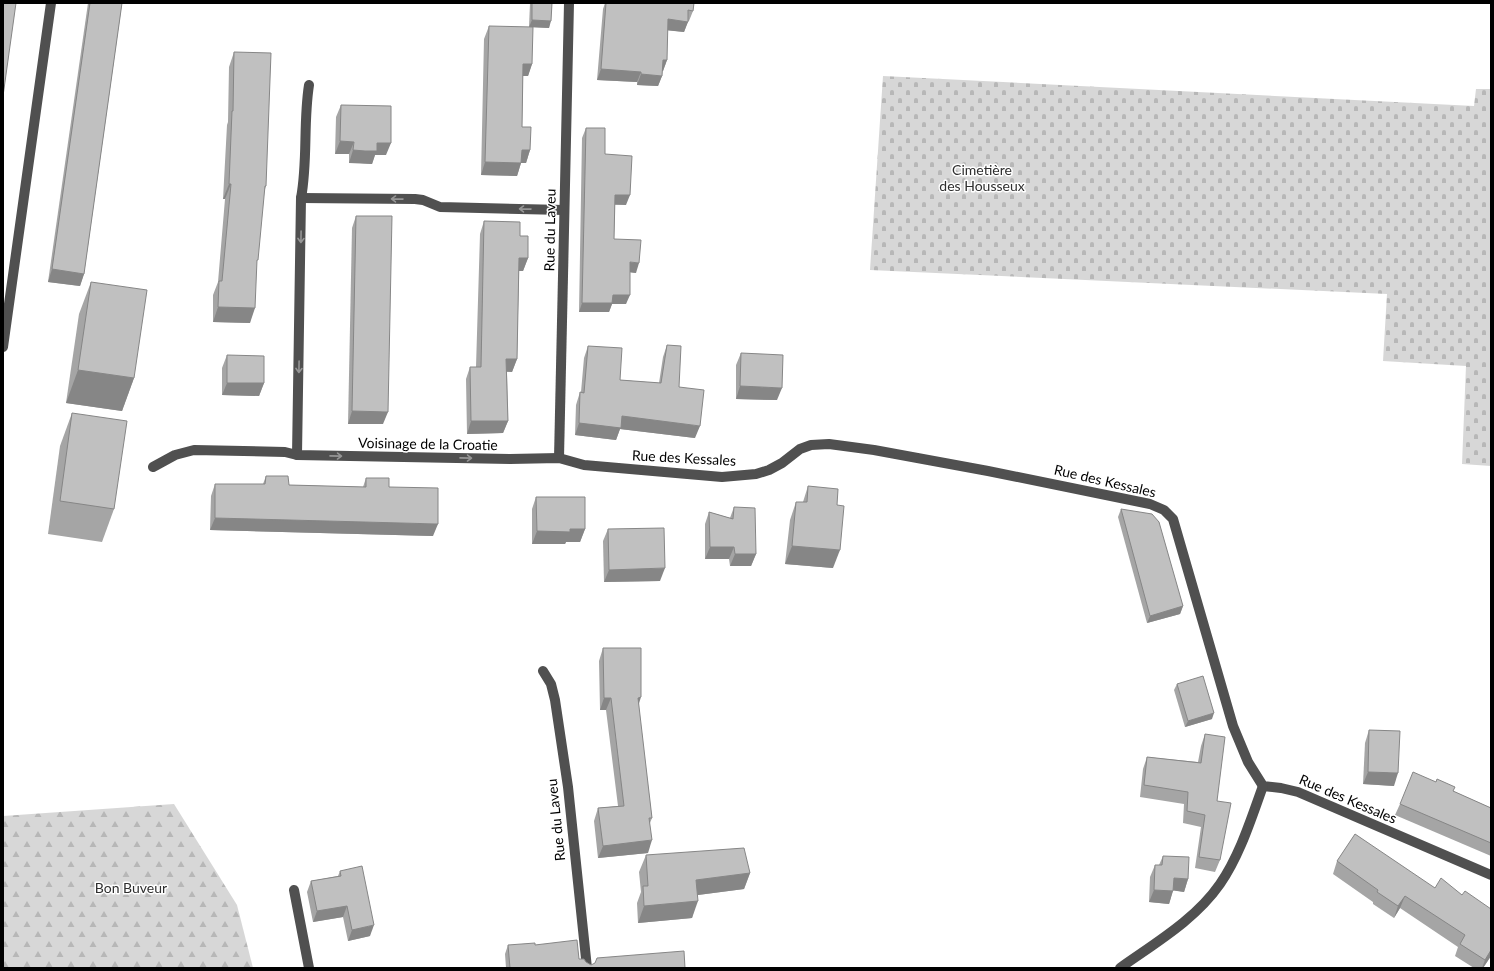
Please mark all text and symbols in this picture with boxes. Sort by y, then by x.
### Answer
park label: Cimetière des Housseux [939,161,1025,194]
street label: Rue du Laveu [540,188,559,271]
one-way arrow [391,195,404,203]
one-way arrow [519,205,532,213]
one-way arrow [297,230,304,243]
one-way arrow [295,360,302,373]
street label: Voisinage de la Croatie [358,434,498,453]
street label: Rue des Kessales [632,446,736,469]
one-way arrow [329,452,342,459]
one-way arrow [459,454,472,462]
street label: Rue des Kessales [1052,461,1158,501]
street label: Rue des Kessales [1297,770,1399,827]
street label: Rue du Laveu [543,778,568,862]
park label: Bon Buveur [95,879,167,896]

